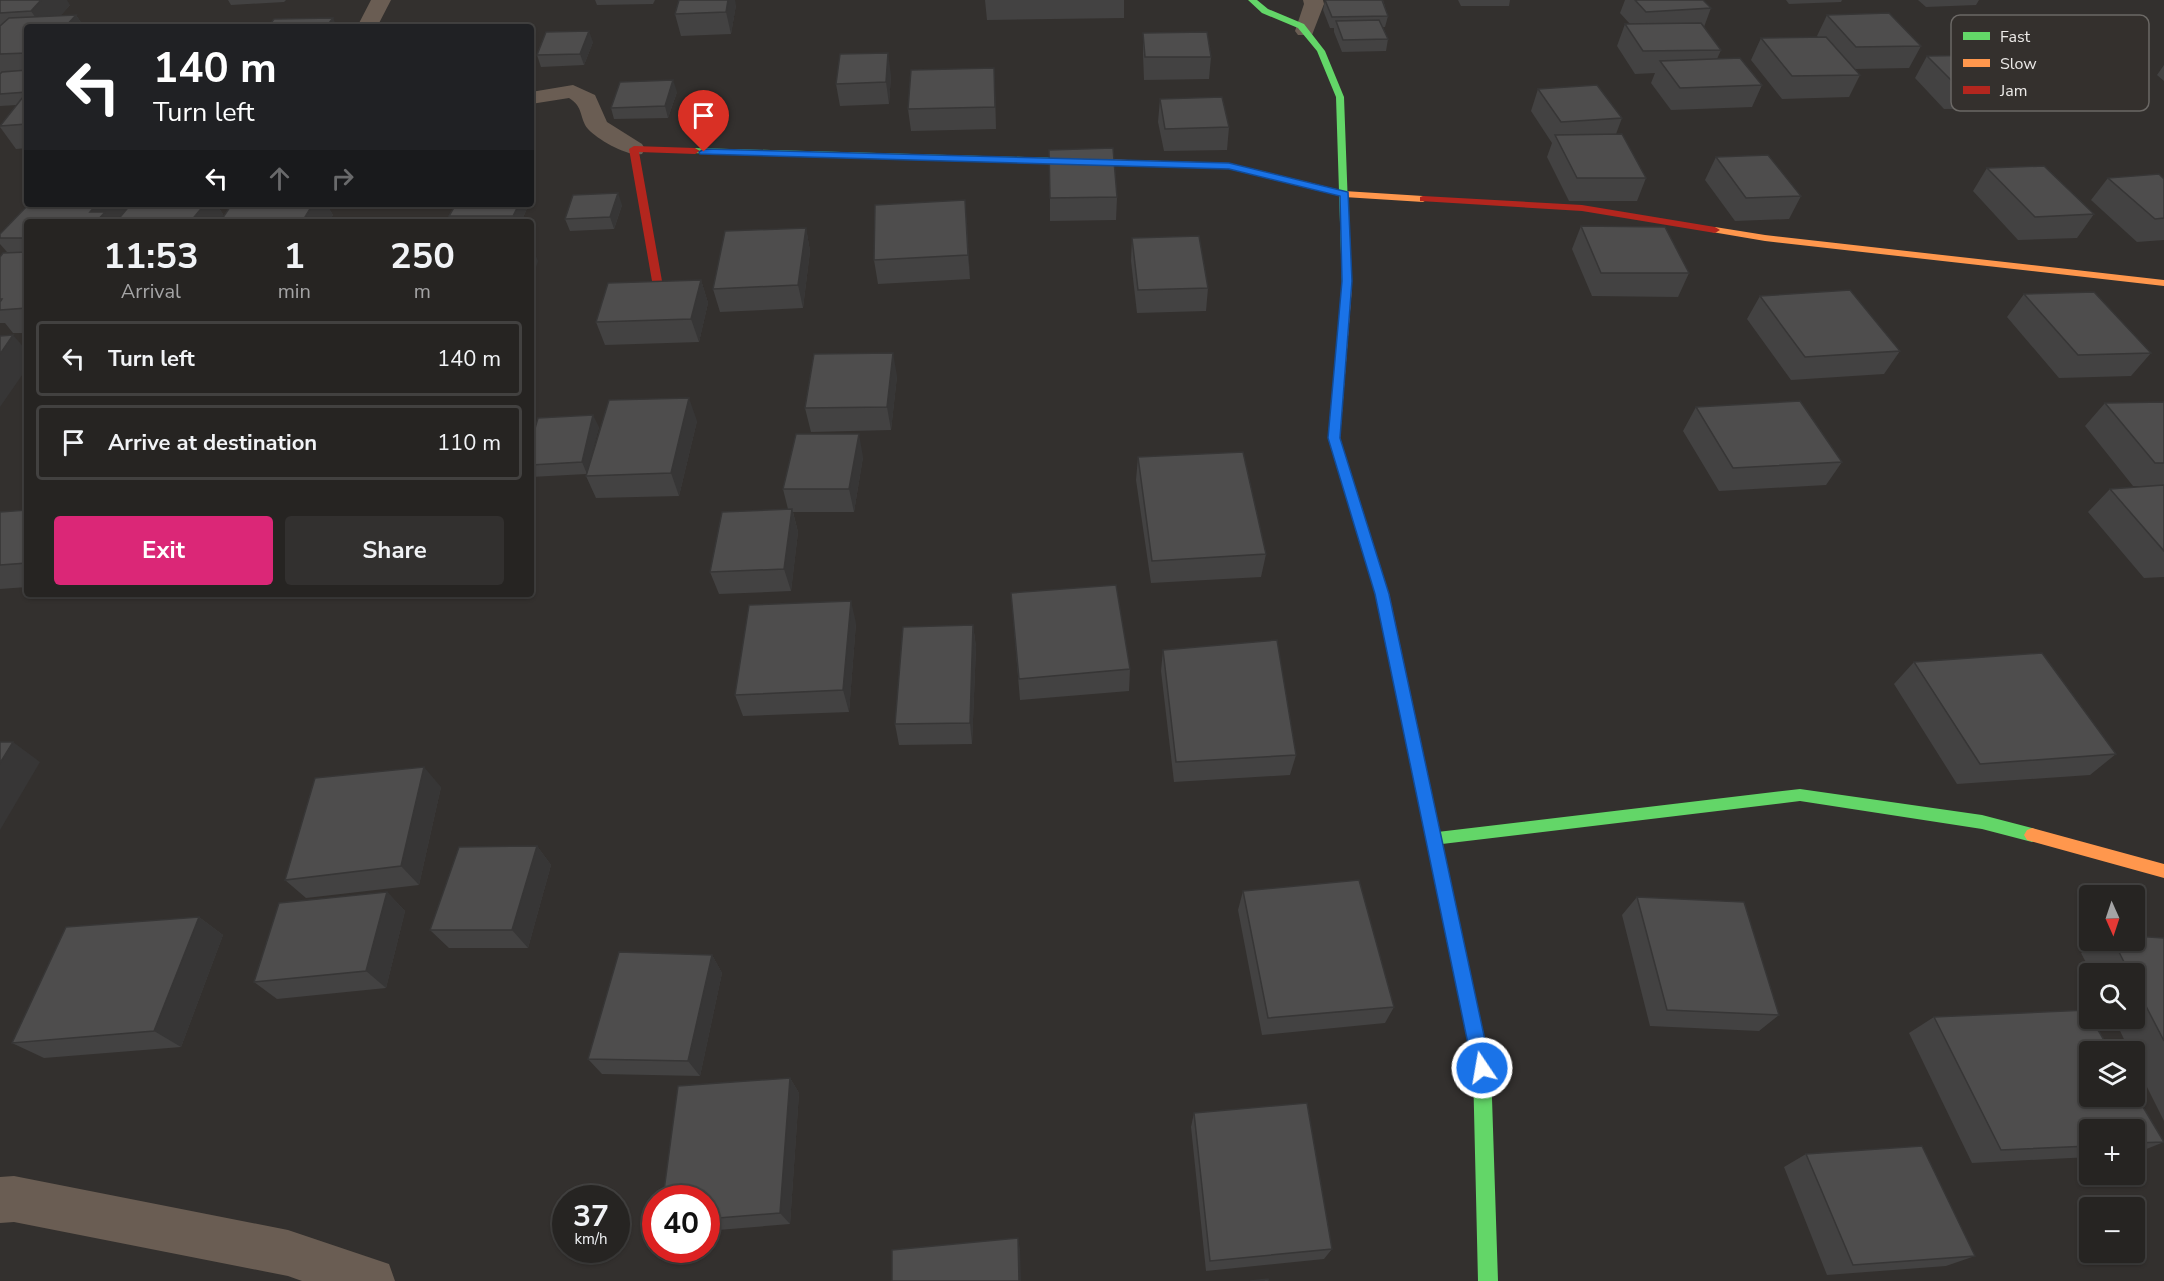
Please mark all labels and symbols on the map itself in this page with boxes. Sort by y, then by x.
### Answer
legend [1951,15,2149,111]
text: Fast [2000,26,2031,48]
text: Slow [2000,53,2037,75]
text: Jam [1999,80,2027,102]
pin [678,90,729,152]
north arrow [2079,885,2145,951]
position arrow [1450,1036,1514,1100]
speed limit sign: 40 [642,1185,720,1263]

